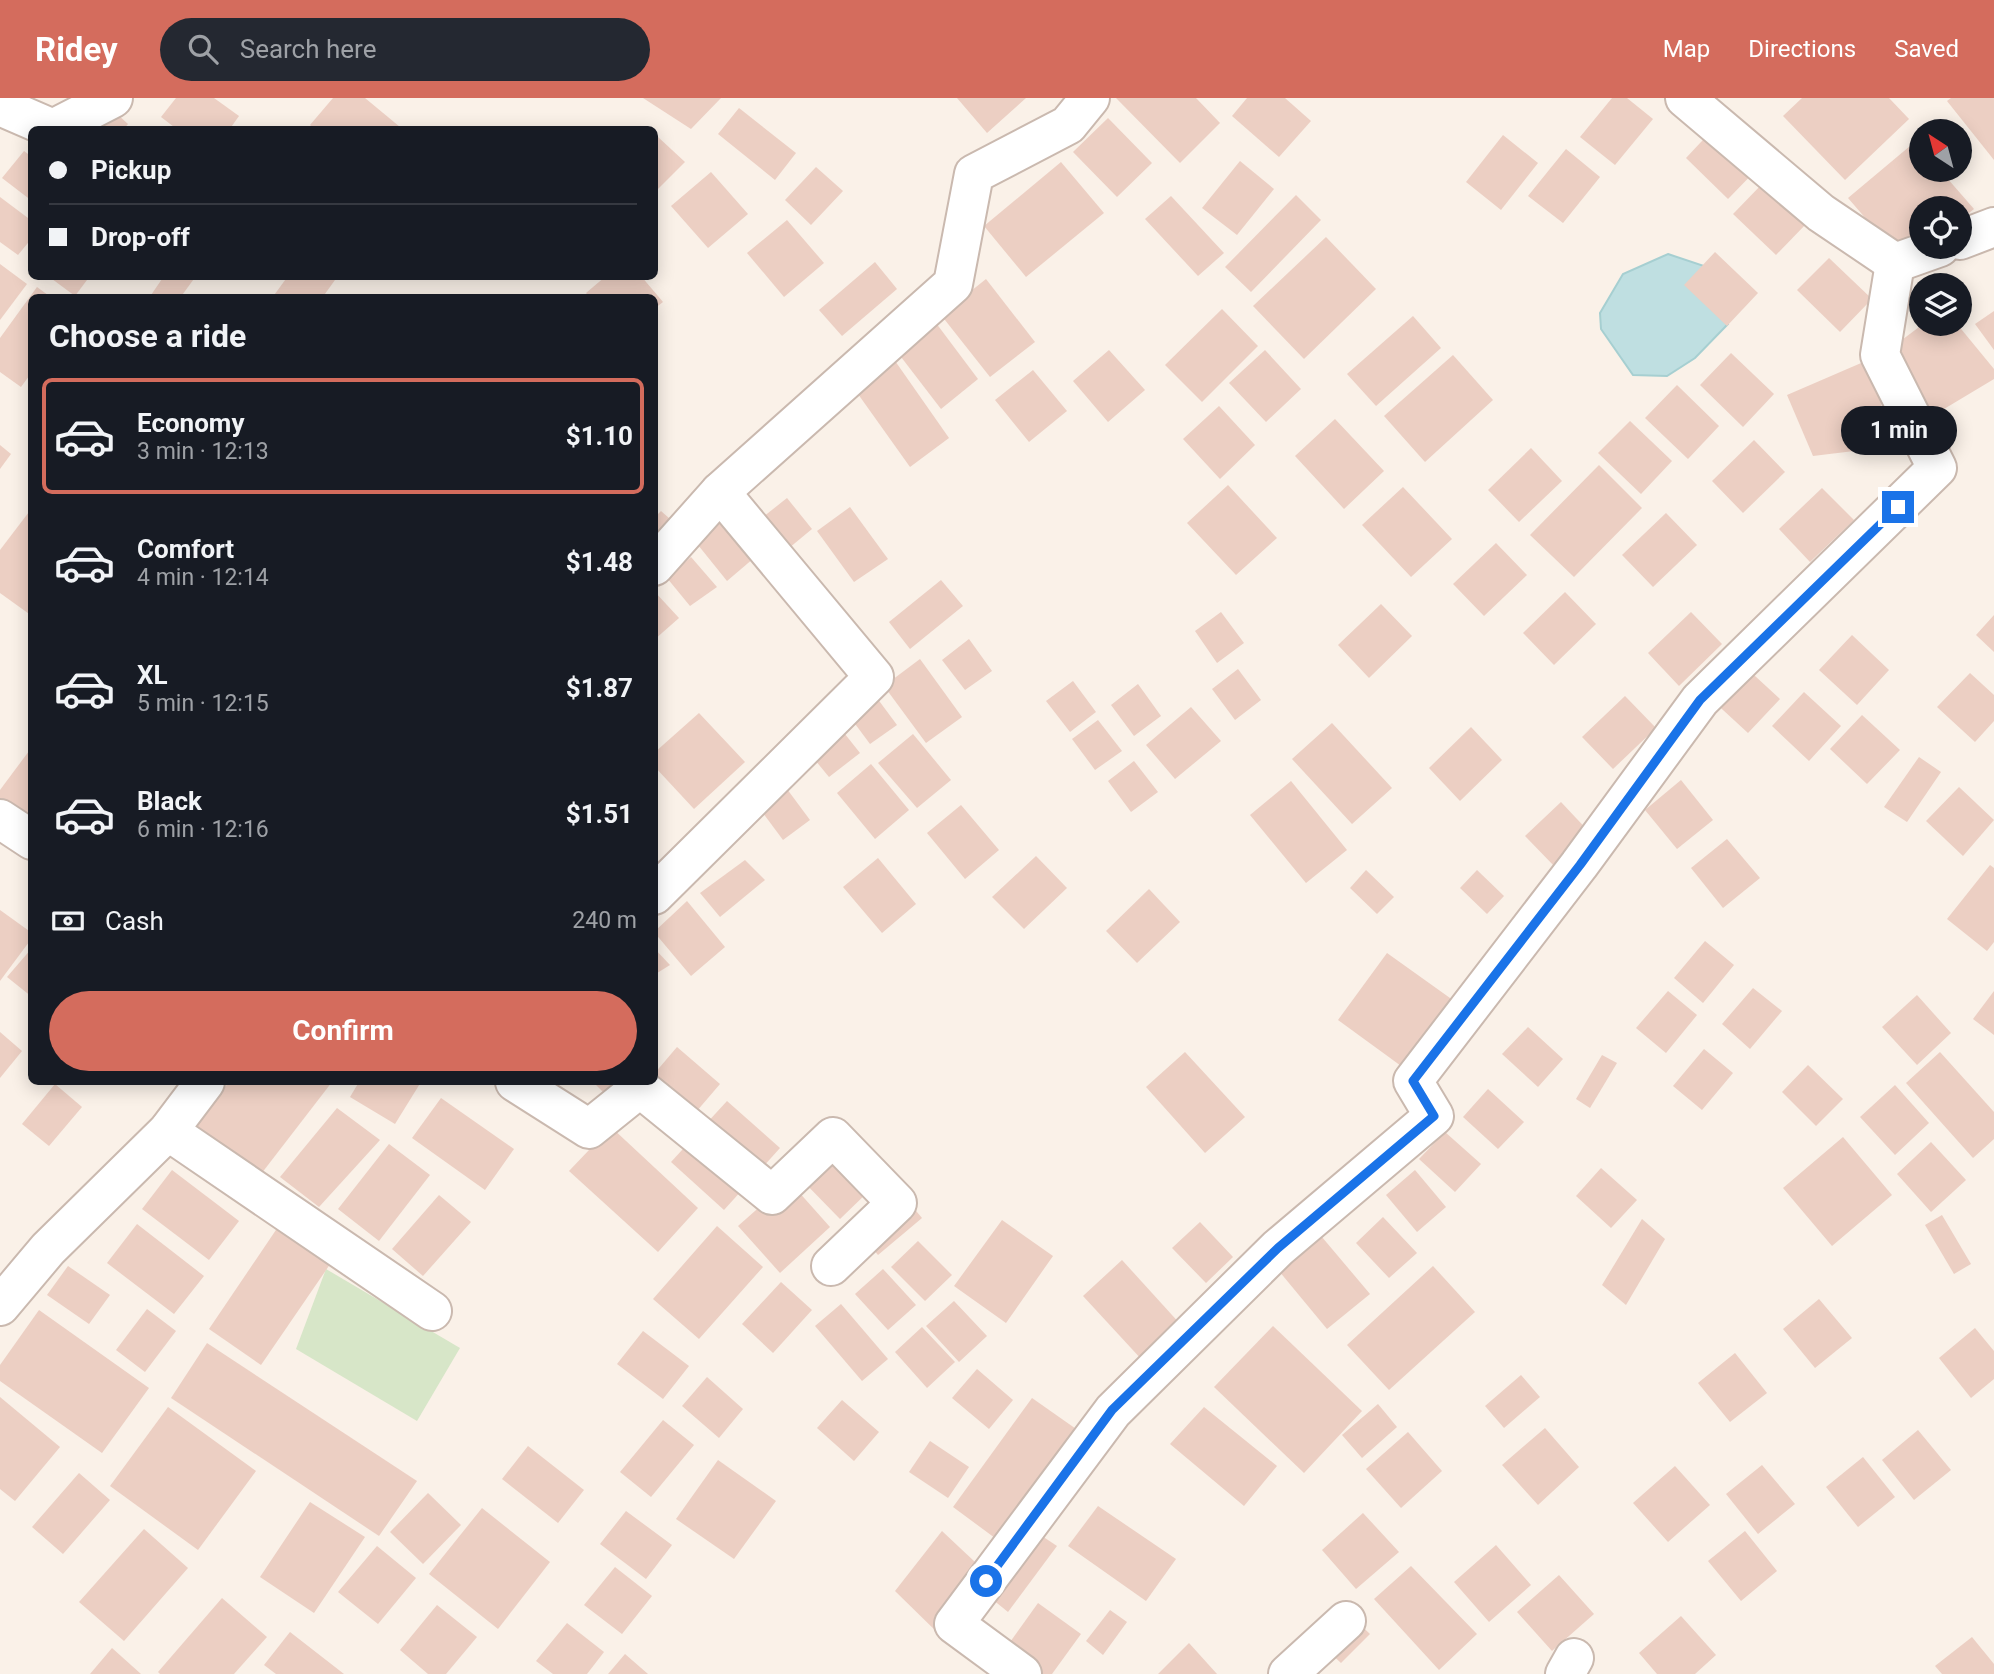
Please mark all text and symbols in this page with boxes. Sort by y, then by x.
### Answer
search box [160,18,650,81]
text: Ridey [35,30,118,69]
icon: search [184,30,222,68]
text: Search here [240,34,376,64]
text: Map [1663,35,1710,63]
text: Directions [1748,35,1856,63]
text: Saved [1894,35,1959,63]
north arrow [1909,119,1972,182]
map controls [1909,119,1972,336]
text: Pickup [91,155,171,185]
button: locate [1909,196,1972,259]
text: Drop-off [91,222,190,252]
button: layers [1909,273,1972,336]
text: Choose a ride [49,317,246,355]
icon: car [53,405,116,468]
callout: 1 min [1840,406,1956,454]
text: Economy [137,408,244,438]
text: 1 min [1870,417,1928,444]
text: $1.10 [566,421,633,451]
text: 3 min · 12:13 [137,438,269,465]
route end [1882,491,1914,523]
icon: car [53,531,116,594]
text: Comfort [137,534,234,564]
text: $1.48 [566,547,633,577]
text: 4 min · 12:14 [137,564,269,591]
icon: car [53,657,116,720]
text: XL [137,660,168,690]
text: $1.87 [566,673,633,703]
text: 5 min · 12:15 [137,690,269,717]
icon: car [53,783,116,846]
text: Black [137,786,202,816]
text: $1.51 [566,799,633,829]
text: 6 min · 12:16 [137,816,269,843]
icon: cash [49,902,87,940]
text: Cash [105,906,164,936]
text: 240 m [572,907,637,934]
button: Confirm [49,991,637,1071]
route start [970,1565,1002,1597]

